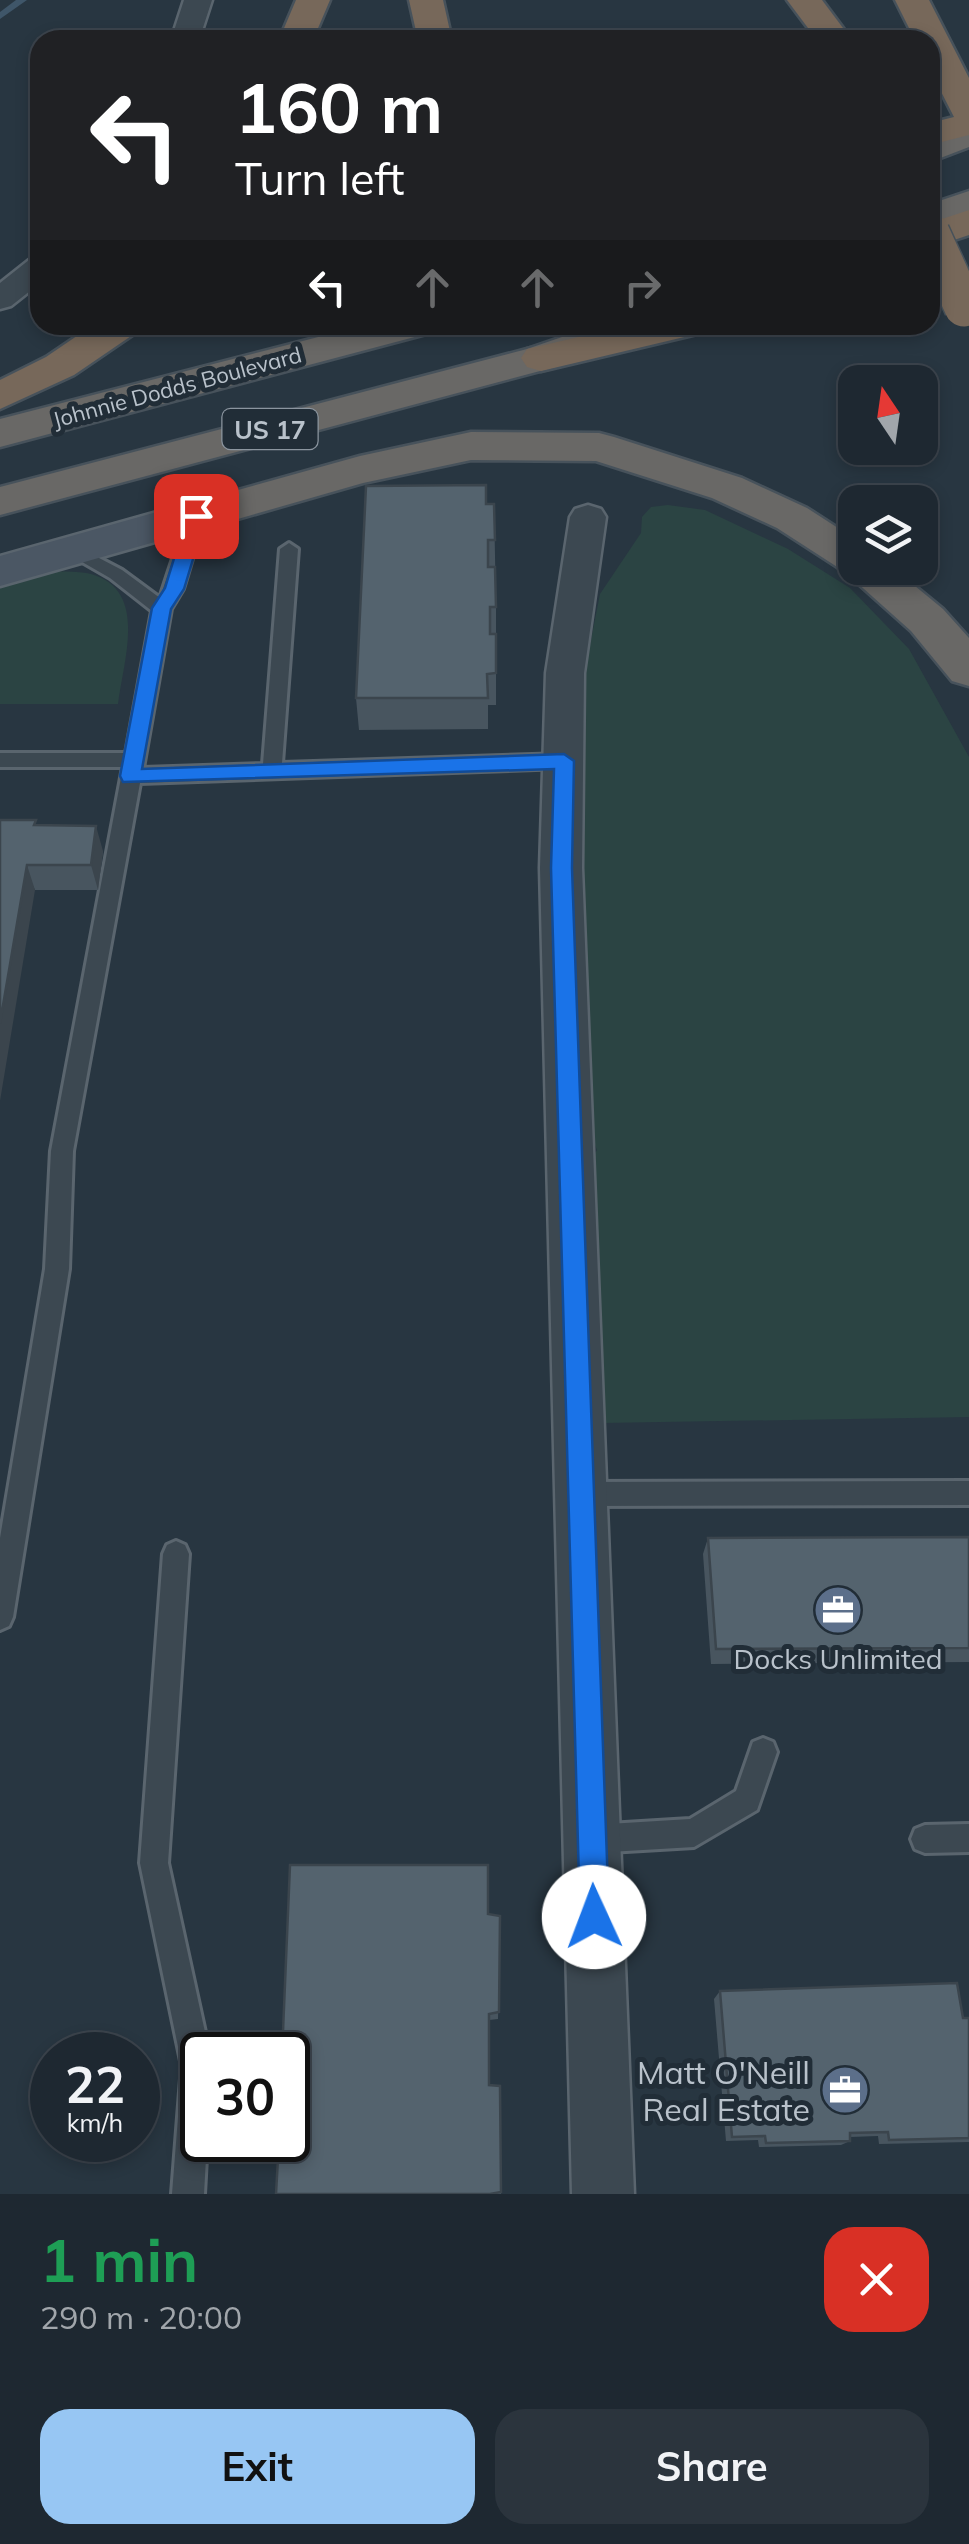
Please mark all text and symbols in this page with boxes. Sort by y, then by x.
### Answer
text: 160 m [235,63,443,151]
icon: left [70,70,200,200]
text: Turn left [235,150,404,206]
icon: left [300,260,355,315]
icon: ahead [405,260,460,315]
icon: ahead [510,260,565,315]
icon: right [615,260,670,315]
street label: Johnnie Dodds Boulevard [50,340,304,434]
north arrow [838,365,938,465]
map controls [838,365,938,585]
road number: US 17 [222,409,318,449]
pin [154,474,239,559]
button: layers [838,485,938,585]
icon: arrive [169,489,224,544]
office icon: Docks Unlimited [812,1584,864,1636]
place label: Docks Unlimited [733,1641,943,1676]
position arrow [542,1865,646,1969]
speed limit sign: 30 [180,2032,310,2162]
place label: Matt O'Neill Real Estate [637,2052,810,2129]
text: 22 [65,2053,125,2116]
office icon: Matt O'Neill Real Estate [819,2064,871,2116]
text: km/h [67,2107,123,2138]
text: 1 min [40,2222,198,2297]
button: close [824,2227,929,2332]
text: 290 m · 20:00 [40,2297,242,2337]
button: Exit [40,2409,475,2524]
button: Share [495,2409,929,2524]

